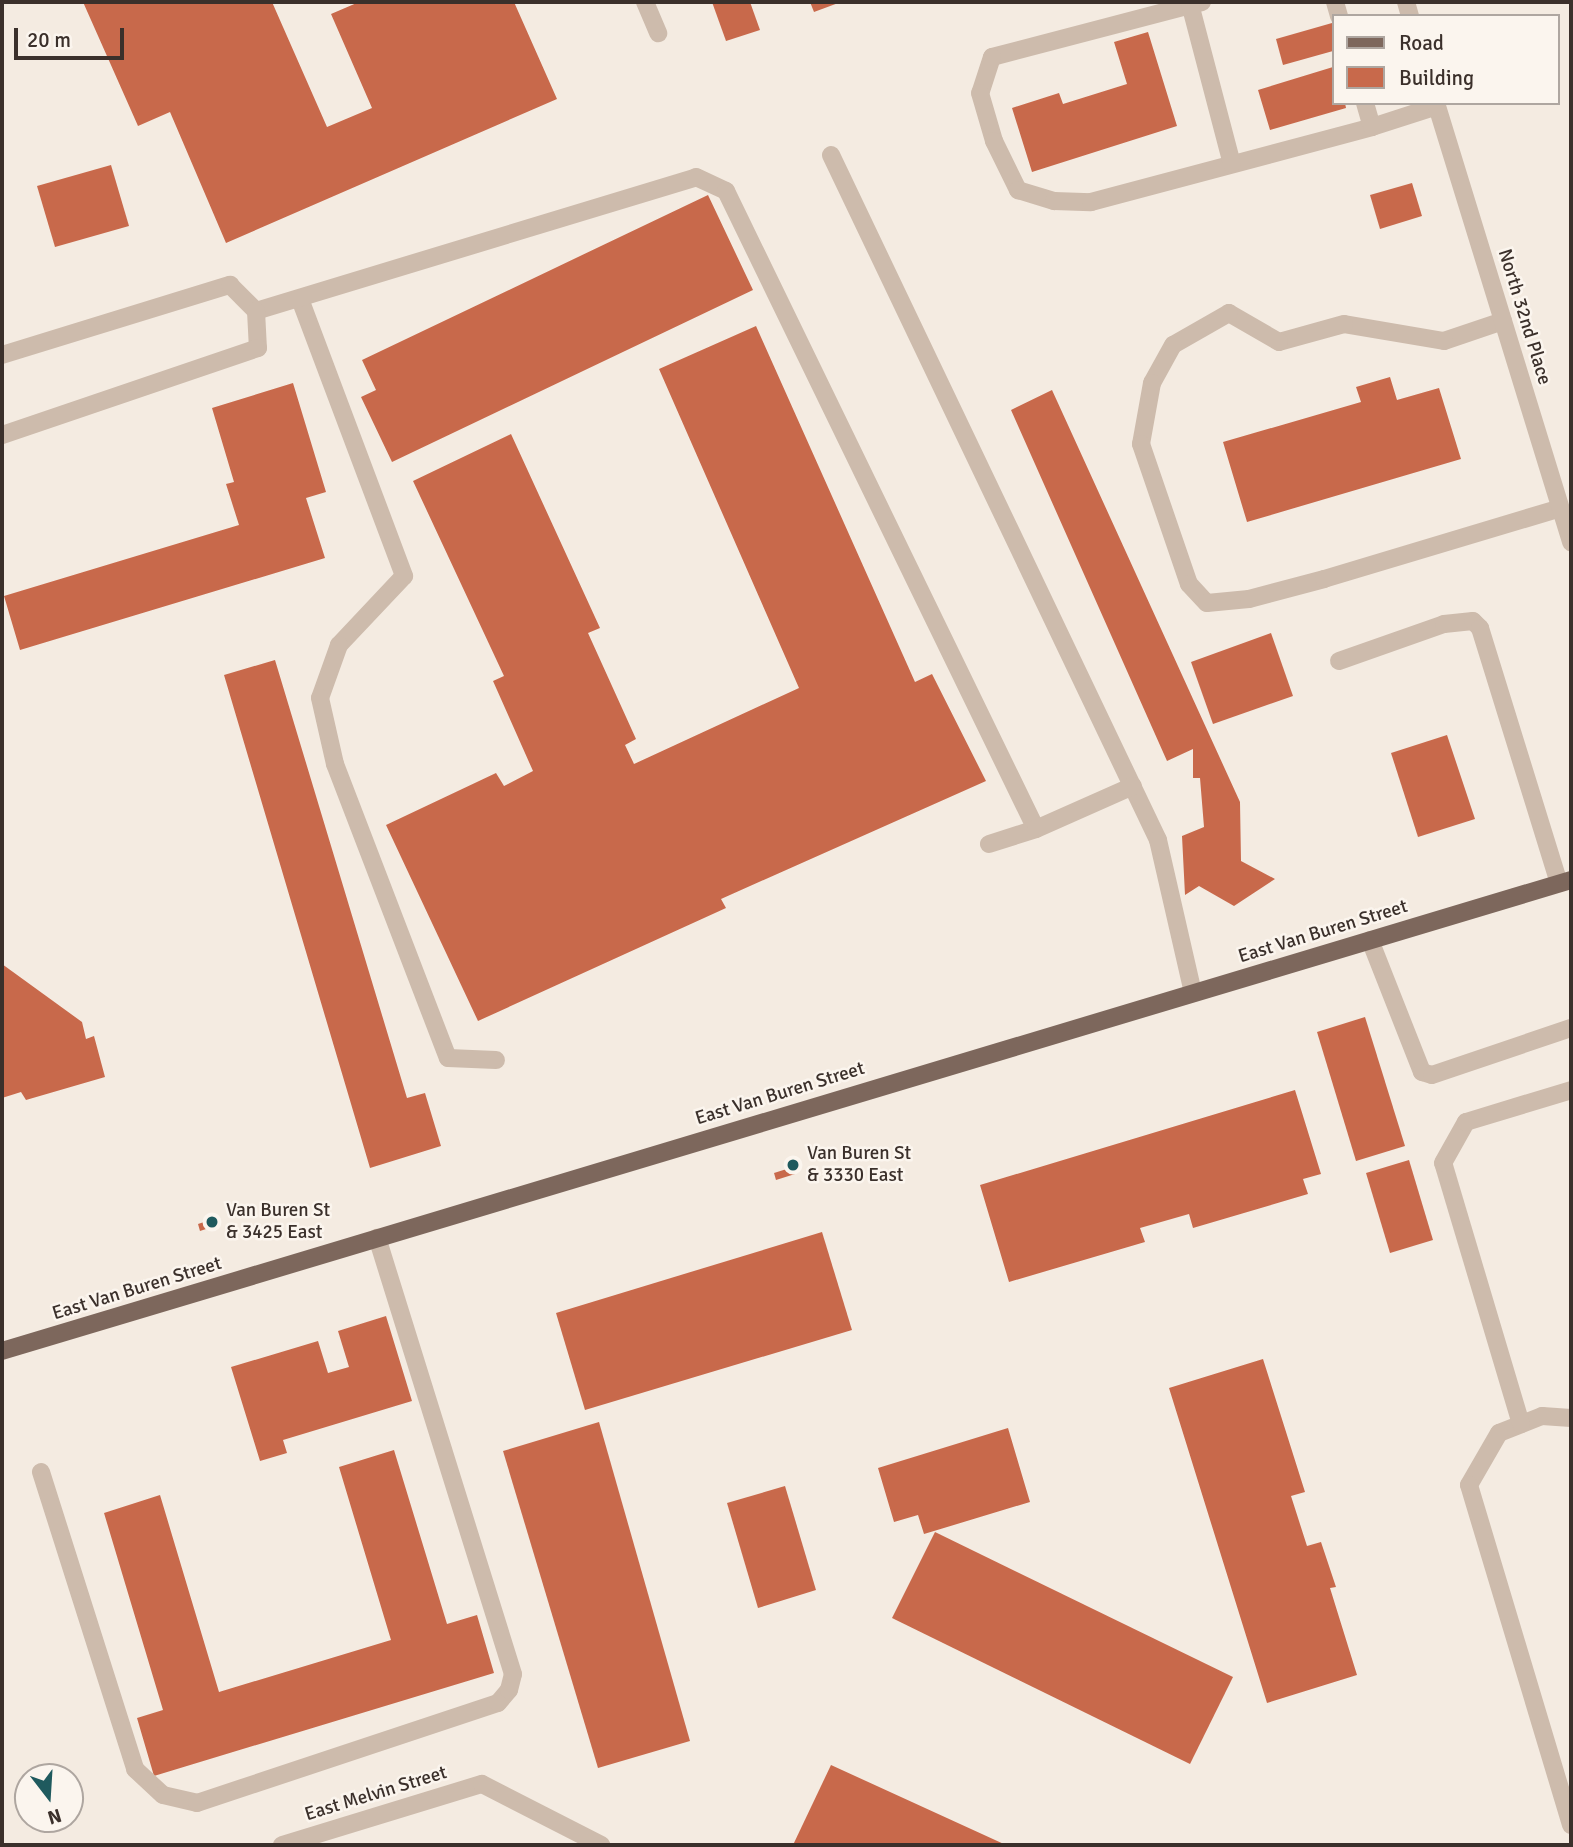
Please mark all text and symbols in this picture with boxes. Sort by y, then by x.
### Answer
scale bar [18,14,128,58]
legend [1332,14,1559,105]
text: 20 m [27,27,71,53]
text: Road [1399,30,1444,56]
text: Building [1399,65,1474,91]
street label: North 32nd Place [1493,246,1555,388]
street label: East Van Buren Street [1236,895,1410,969]
street label: East Van Buren Street [693,1057,867,1131]
place label: Van Buren St & 3330 East [807,1143,911,1187]
marker: Van Buren St & 3330 East [785,1157,801,1173]
place label: Van Buren St & 3425 East [226,1200,330,1244]
marker: Van Buren St & 3425 East [204,1214,220,1230]
street label: East Van Buren Street [50,1252,224,1326]
street label: East Melvin Street [302,1762,450,1826]
north arrow [14,1763,84,1833]
text: N [45,1803,64,1830]

